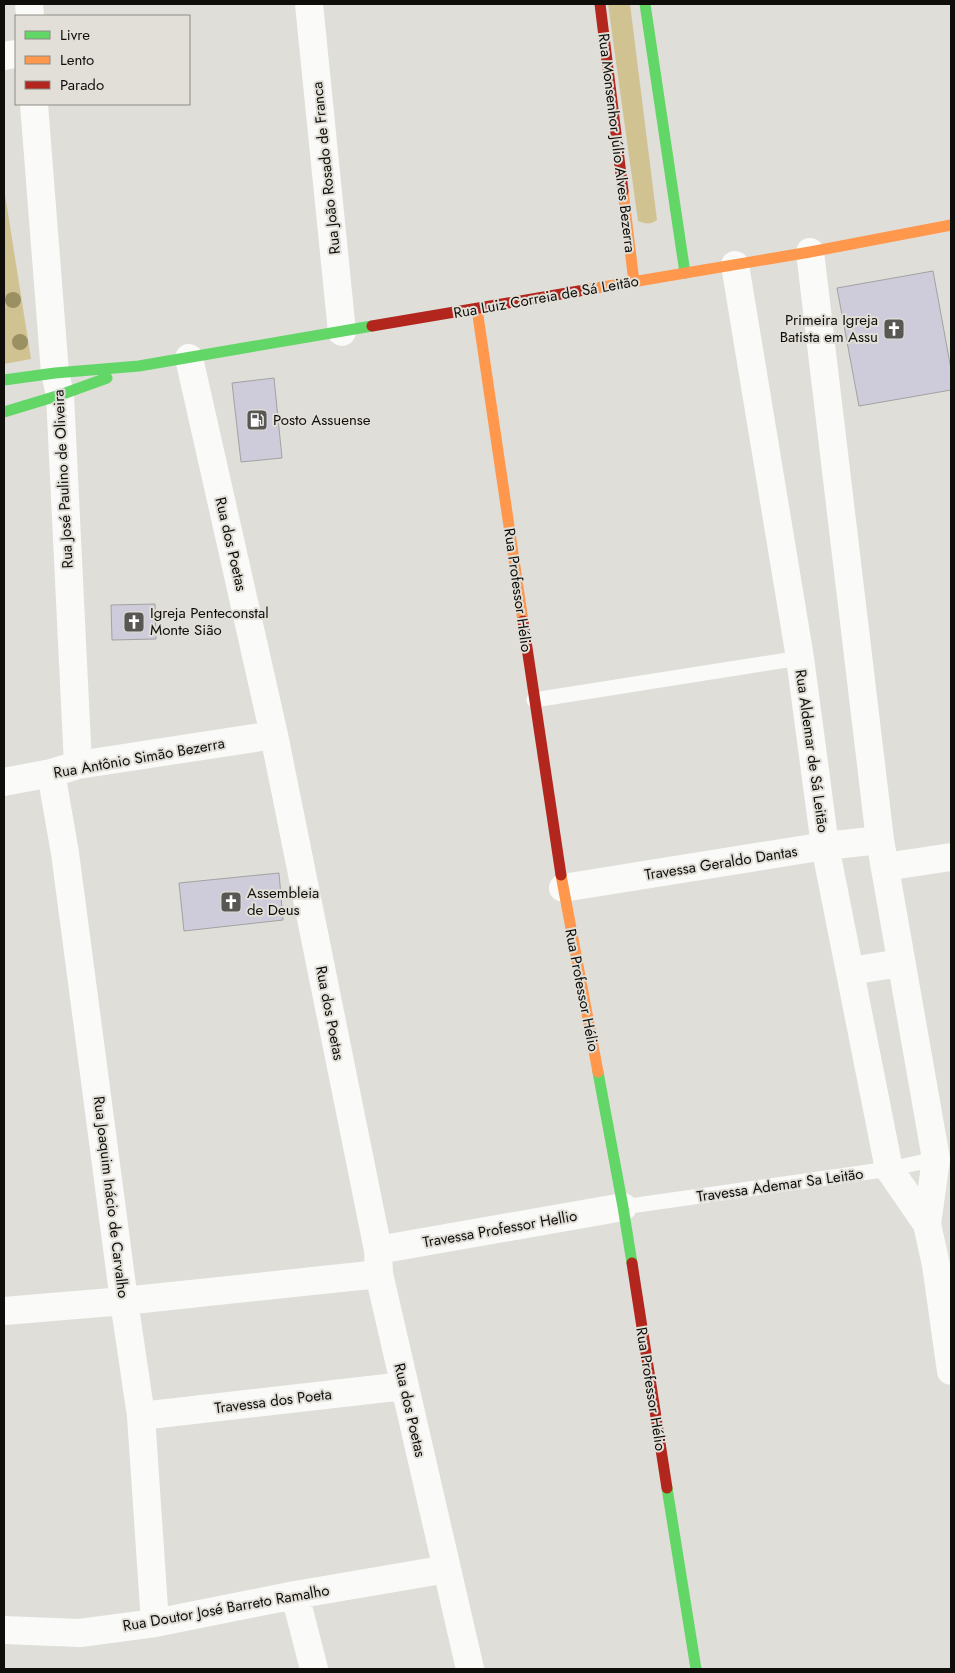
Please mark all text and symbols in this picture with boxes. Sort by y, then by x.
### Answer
legend [15,15,190,105]
text: Livre [60,24,90,46]
street label: Rua Monsenhor Júlio Alves Bezerra [593,32,641,254]
text: Lento [60,49,94,71]
text: Parado [60,74,104,96]
street label: Rua João Rosado de Franca [306,81,346,255]
street label: Rua Luiz Correia de Sá Leitão [452,270,640,324]
place label: Primeira Igreja Batista em Assu [780,309,878,348]
church icon: Primeira Igreja Batista em Assu [882,317,906,341]
street label: Rua José Paulino de Oliveira [47,389,79,569]
fuel station icon: Posto Assuense [245,408,269,432]
place label: Posto Assuense [273,409,371,431]
street label: Rua dos Poetas [210,495,252,593]
street label: Rua Professor Hélio [498,527,538,653]
place label: Igreja Penteconstal Monte Sião [150,602,269,641]
church icon: Igreja Penteconstal Monte Sião [122,610,146,634]
street label: Rua Aldemar de Sá Leitão [790,668,834,834]
street label: Rua Antônio Simão Bezerra [52,732,226,784]
street label: Travessa Geraldo Dantas [643,840,799,886]
place label: Assembleia de Deus [247,882,319,921]
church icon: Assembleia de Deus [219,890,243,914]
street label: Rua Professor Hélio [559,927,605,1053]
street label: Rua dos Poetas [310,964,350,1062]
street label: Rua Joaquim Inácio de Carvalho [88,1095,134,1299]
street label: Travessa Ademar Sa Leitão [695,1162,865,1208]
street label: Travessa Professor Hellio [421,1205,579,1253]
street label: Rua Professor Hélio [630,1326,672,1452]
street label: Rua dos Poetas [389,1361,431,1459]
street label: Travessa dos Poeta [213,1383,333,1419]
street label: Rua Doutor José Barreto Ramalho [121,1579,331,1637]

